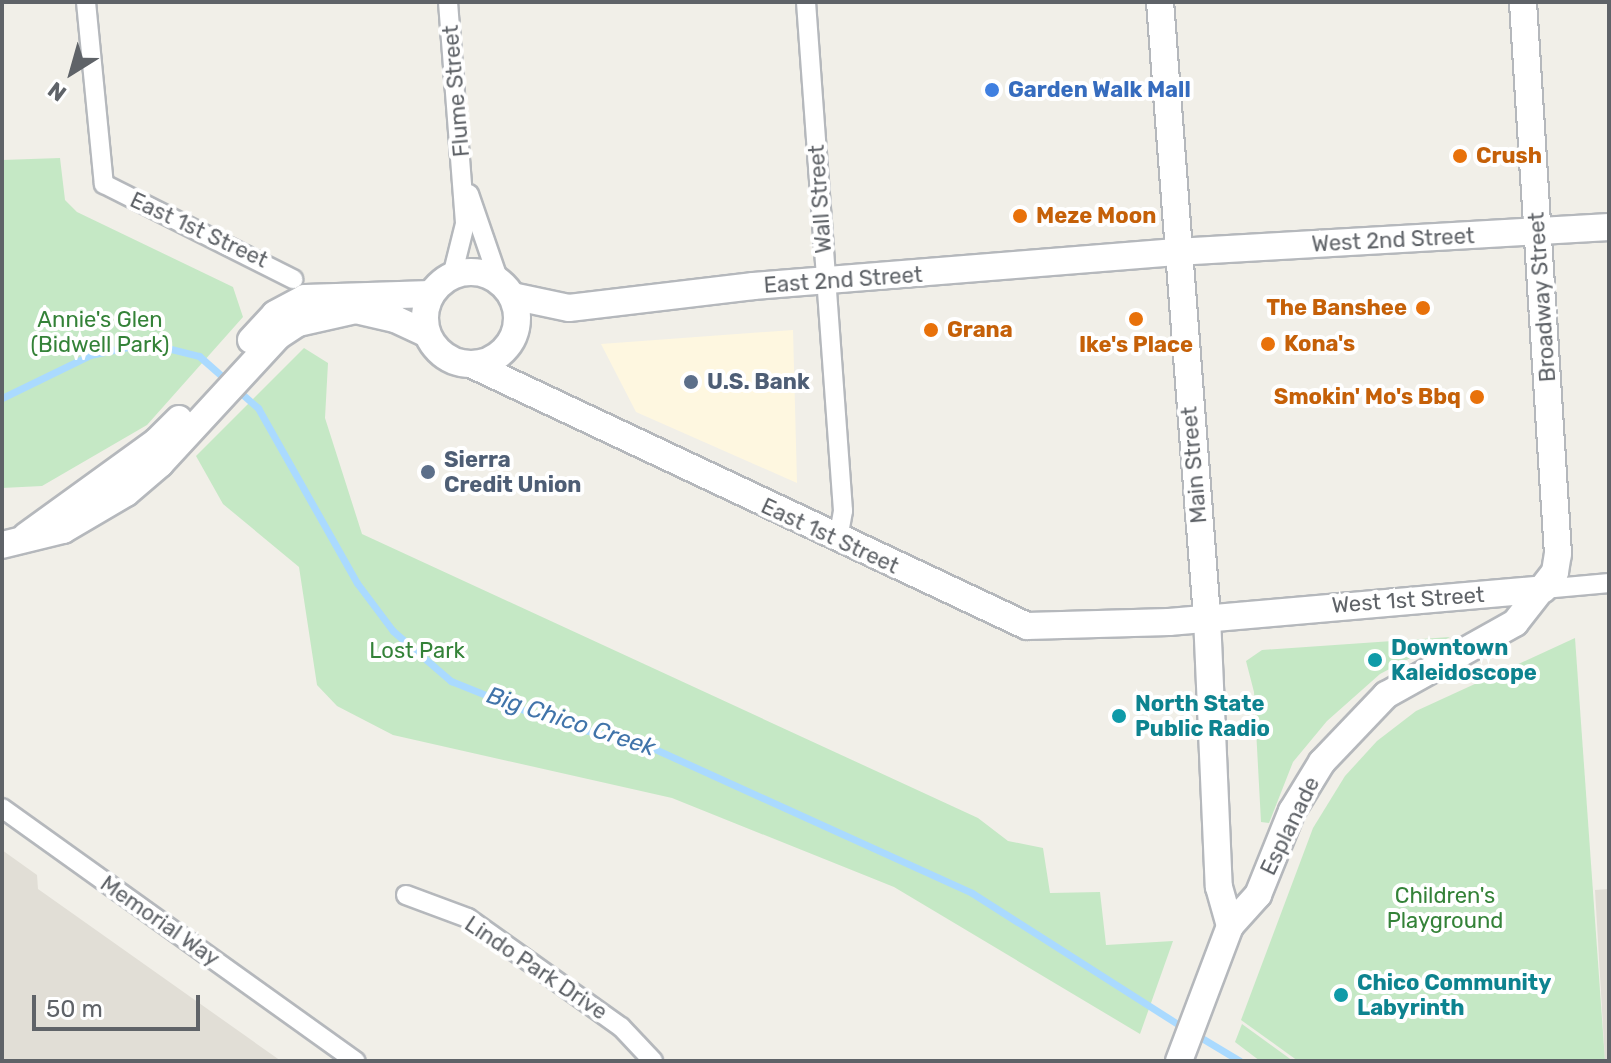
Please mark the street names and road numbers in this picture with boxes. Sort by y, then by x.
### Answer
street label: Flume Street [437,24,475,158]
street label: Wall Street [803,144,837,254]
street label: East 1st Street [126,187,272,273]
street label: Broadway Street [1523,211,1561,383]
street label: West 2nd Street [1311,223,1475,257]
street label: East 2nd Street [763,261,923,299]
street label: Main Street [1176,405,1212,525]
street label: East 1st Street [757,493,903,579]
street label: West 1st Street [1331,581,1485,619]
street label: Esplanade [1255,773,1325,879]
street label: Memorial Way [95,870,225,972]
street label: Lindo Park Drive [460,911,612,1025]

